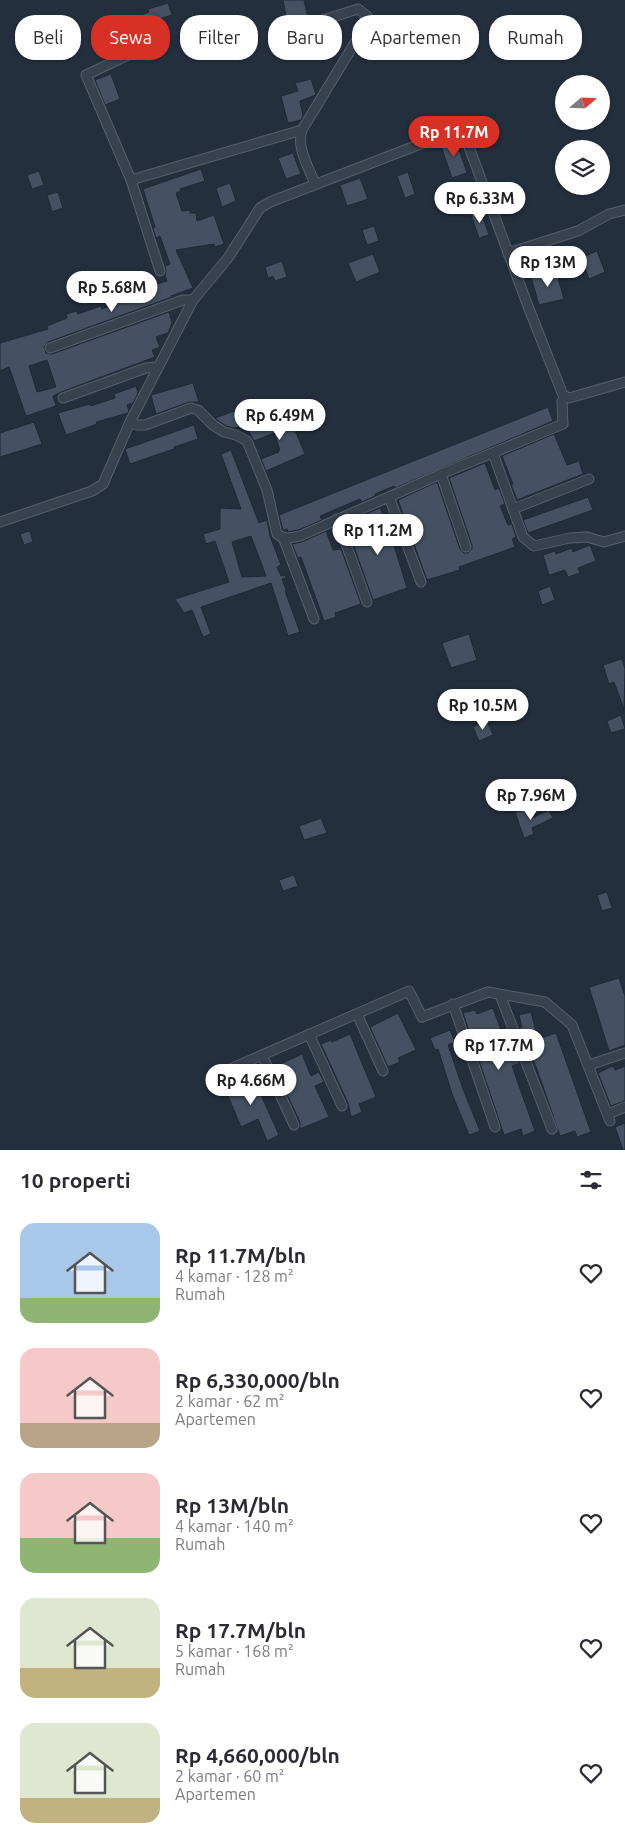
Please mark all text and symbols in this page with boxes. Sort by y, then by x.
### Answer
chip: Beli [15,15,81,60]
chip: Sewa [91,15,170,60]
chip: Filter [180,15,258,60]
chip: Baru [268,15,342,60]
chip: Apartemen [352,15,479,60]
chip: Rumah [489,15,582,60]
north arrow [555,75,610,130]
map controls [555,75,610,195]
pin: Rp 11.7M [402,116,506,158]
text: Rp 11.7M [419,123,489,141]
button: layers [555,140,610,195]
pin: Rp 6.33M [428,182,532,224]
text: Rp 6.33M [445,189,515,207]
pin: Rp 13M [507,246,589,288]
text: Rp 13M [520,253,576,271]
pin: Rp 5.68M [60,270,164,313]
text: Rp 5.68M [77,278,147,296]
pin: Rp 6.49M [228,398,332,441]
text: Rp 6.49M [245,406,315,424]
pin: Rp 11.2M [326,514,430,556]
text: Rp 11.2M [343,521,413,539]
pin: Rp 10.5M [431,688,535,731]
text: Rp 10.5M [448,696,518,714]
pin: Rp 7.96M [479,778,583,821]
text: Rp 7.96M [496,786,566,804]
pin: Rp 17.7M [447,1028,551,1071]
text: Rp 17.7M [464,1036,534,1054]
pin: Rp 4.66M [199,1064,303,1106]
text: Rp 4.66M [216,1071,286,1089]
icon: filters [577,1166,605,1194]
text: 10 properti [20,1168,131,1192]
icon: home [60,1243,120,1303]
text: Rp 11.7M/bln [175,1243,306,1267]
icon: heart [577,1259,605,1287]
text: 4 kamar · 128 m² [175,1267,294,1285]
text: Rumah [175,1285,225,1303]
icon: home [60,1368,120,1428]
text: Rp 6,330,000/bln [175,1368,340,1392]
icon: heart [577,1384,605,1412]
text: 2 kamar · 62 m² [175,1392,285,1410]
text: Apartemen [175,1410,256,1428]
icon: home [60,1493,120,1553]
text: Rp 13M/bln [175,1493,289,1517]
icon: heart [577,1509,605,1537]
text: 4 kamar · 140 m² [175,1517,294,1535]
text: Rumah [175,1535,225,1553]
icon: home [60,1618,120,1678]
text: Rp 17.7M/bln [175,1618,306,1642]
icon: heart [577,1634,605,1662]
text: 5 kamar · 168 m² [175,1642,294,1660]
text: Rumah [175,1660,225,1678]
icon: home [60,1743,120,1803]
text: Rp 4,660,000/bln [175,1743,340,1767]
icon: heart [577,1759,605,1787]
text: 2 kamar · 60 m² [175,1767,285,1785]
text: Apartemen [175,1785,256,1803]

